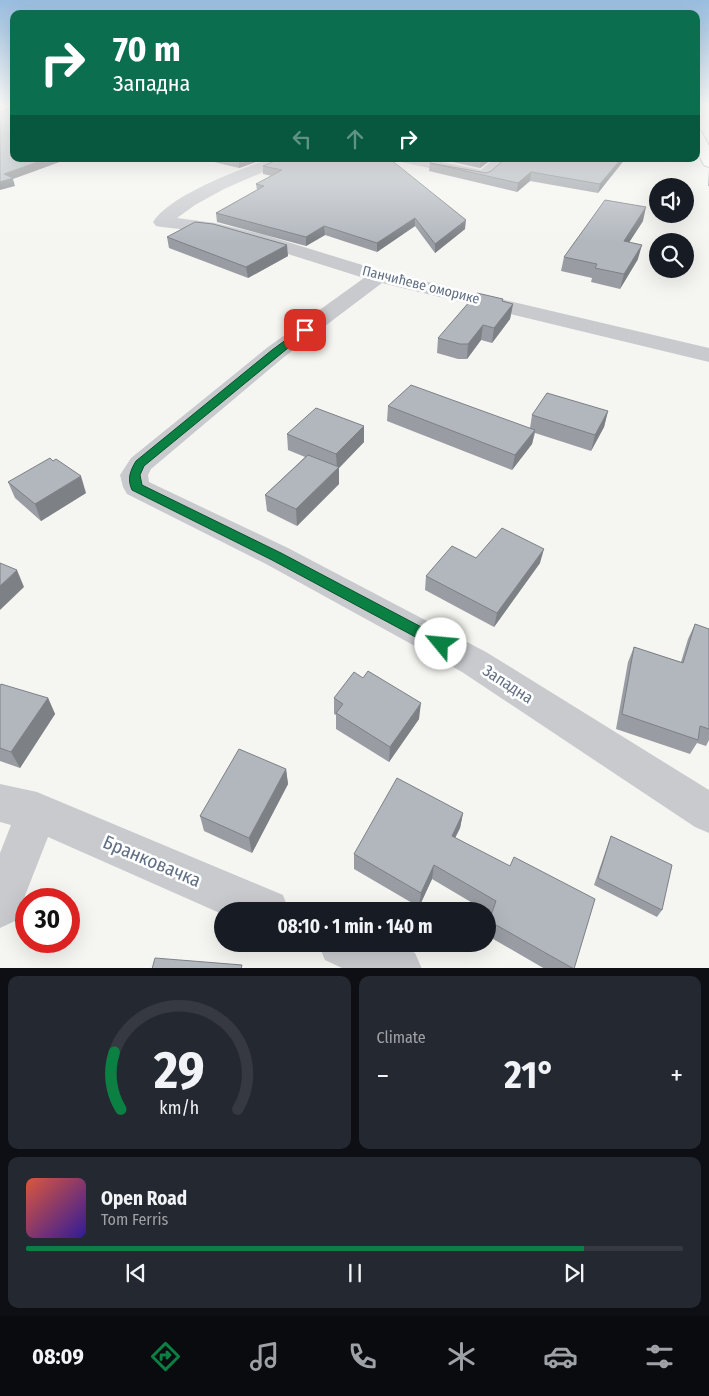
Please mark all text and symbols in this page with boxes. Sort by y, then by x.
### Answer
text: 70 m [113,28,181,70]
icon: right [30,30,95,95]
text: Западна [113,70,190,97]
icon: left [288,125,316,153]
icon: ahead [341,125,369,153]
icon: right [394,125,422,153]
map controls [649,178,694,278]
button: sound [649,178,694,223]
button: search [649,233,694,278]
street label: Панчићеве оморике [361,262,482,308]
pin [284,309,326,351]
icon: arrive [291,316,319,344]
position arrow [414,617,466,669]
street label: Западна [479,661,537,707]
street label: Бранковачка [100,830,204,892]
speed limit sign: 30 [15,888,80,953]
text: 08:10 · 1 min · 140 m [277,915,433,938]
text: Climate [377,1028,426,1047]
text: 29 [153,1039,205,1102]
text: 21° [504,1052,555,1098]
text: − [377,1059,389,1092]
text: + [670,1059,683,1092]
text: km/h [159,1097,199,1119]
text: Open Road [101,1187,187,1210]
text: Tom Ferris [101,1210,168,1229]
icon: previous [122,1259,150,1287]
icon: pause [341,1259,369,1287]
icon: next [560,1259,588,1287]
icon: directions [148,1339,183,1374]
icon: music [247,1339,282,1374]
icon: phone [345,1339,380,1374]
icon: climate [444,1339,479,1374]
icon: car [543,1339,578,1374]
icon: filters [642,1339,677,1374]
text: 08:09 [32,1343,84,1370]

